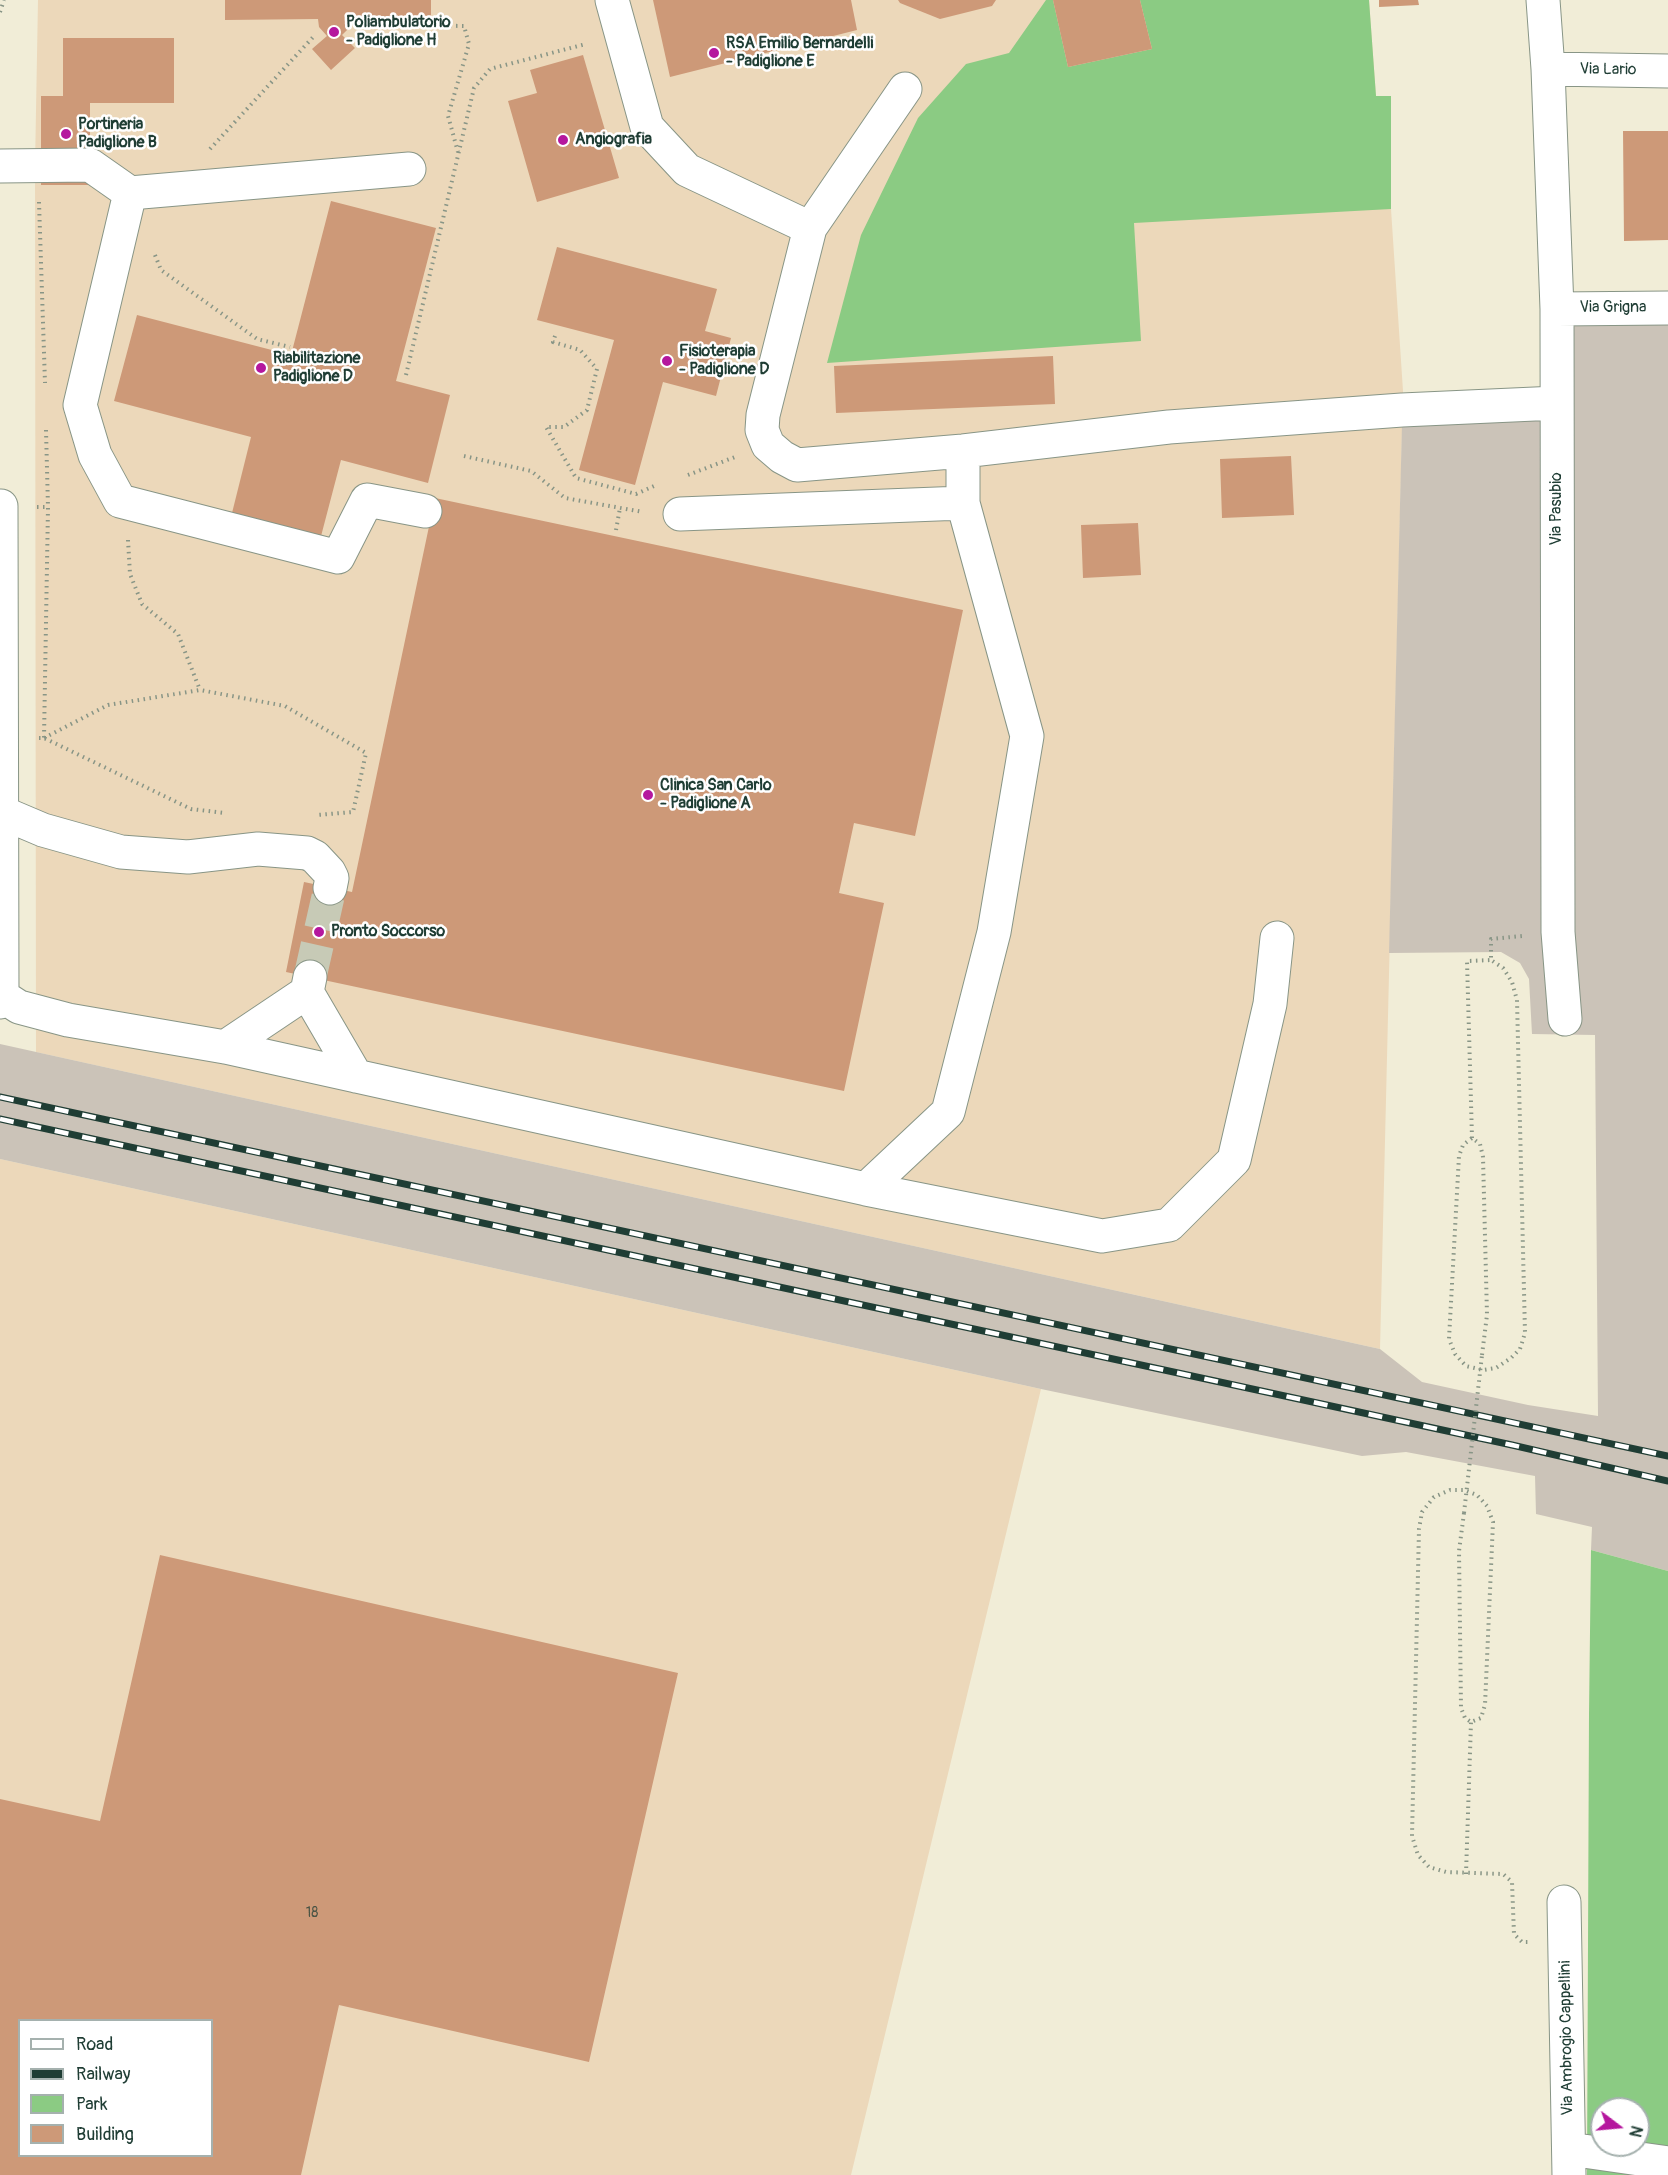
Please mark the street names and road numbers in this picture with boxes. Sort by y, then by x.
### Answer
street label: Via Lario [1579,60,1637,80]
street label: Via Grigna [1579,298,1647,318]
street label: Via Pasubio [1547,472,1567,546]
street label: Via Ambrogio Cappellini [1556,1960,1578,2116]

